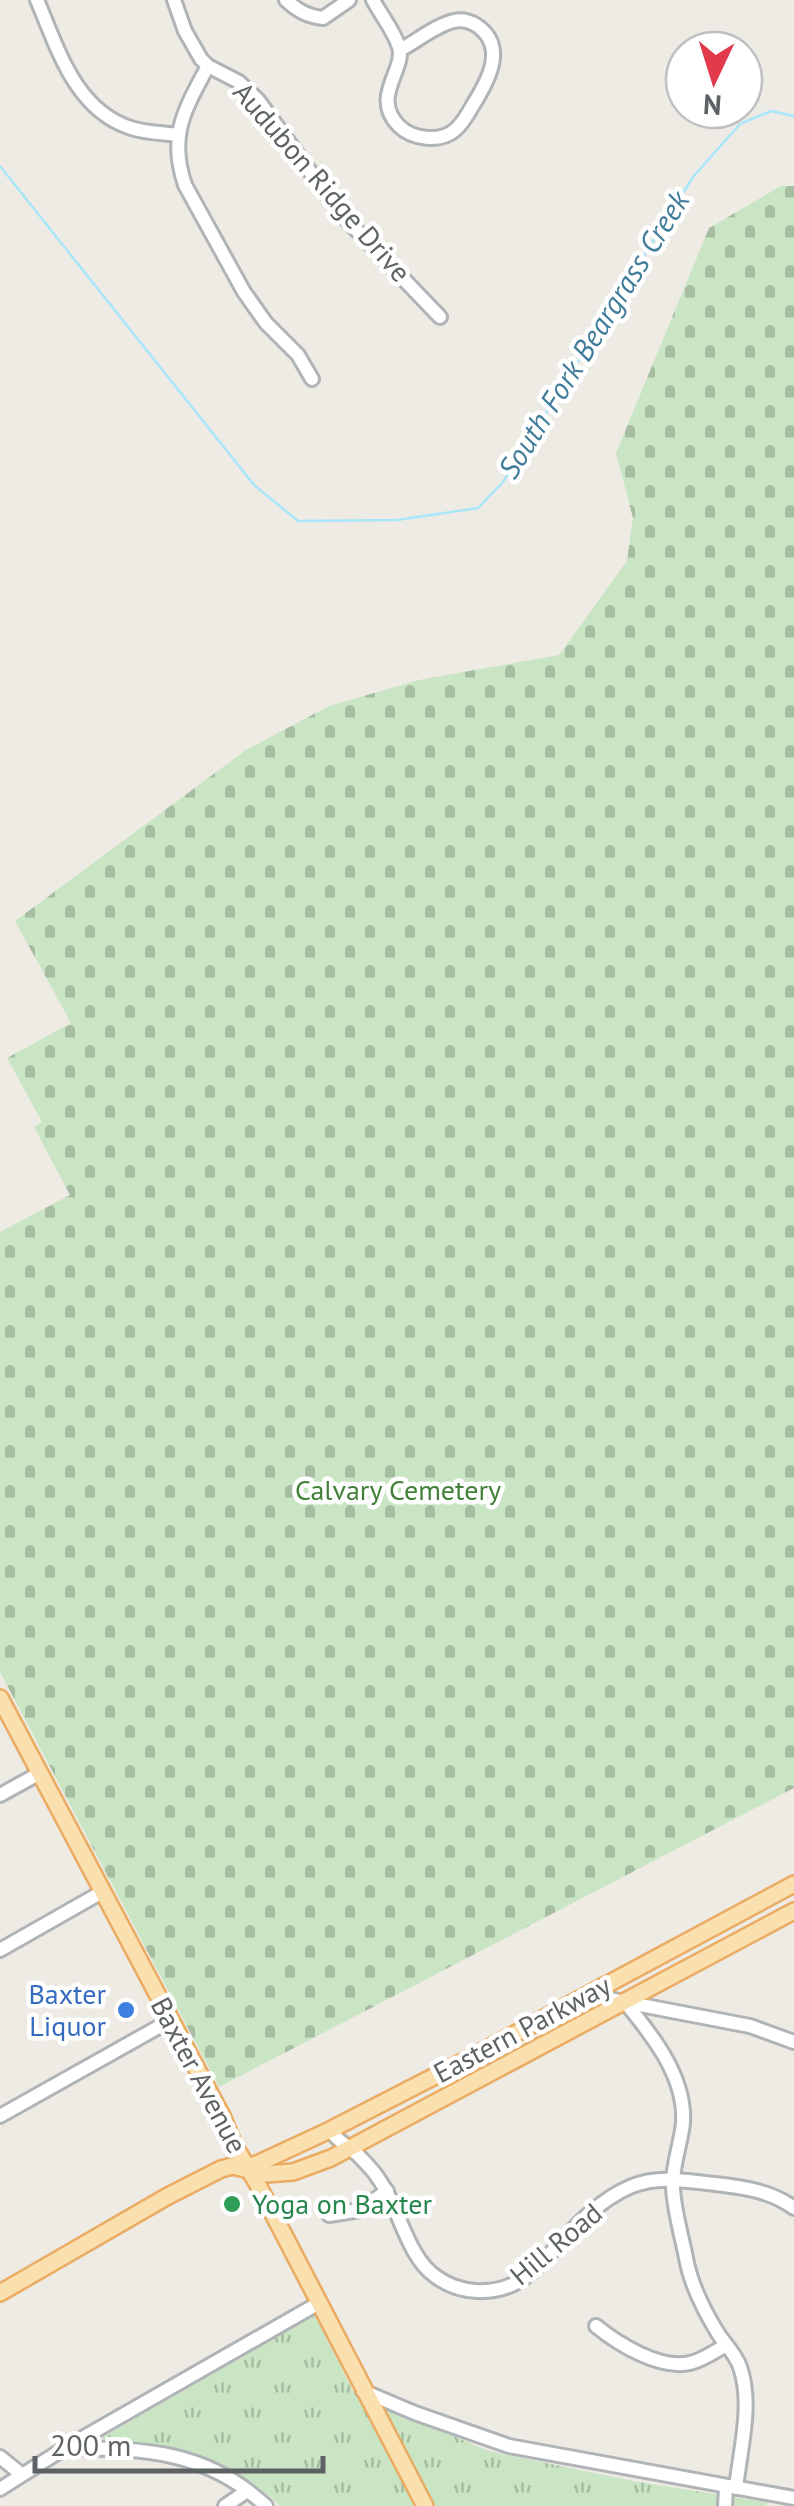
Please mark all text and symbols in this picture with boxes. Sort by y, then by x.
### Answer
north arrow [664,30,764,130]
street label: Audubon Ridge Drive [225,74,419,289]
text: N [702,86,723,125]
water label: South Fork Beargrass Creek [488,182,698,485]
park label: Calvary Cemetery [295,1471,501,1508]
street label: Eastern Parkway [427,1966,617,2091]
place label: Baxter Liquor [28,1975,106,2044]
street label: Baxter Avenue [143,1990,256,2159]
marker: Baxter Liquor [115,1999,137,2021]
place label: Yoga on Baxter [252,2185,433,2222]
marker: Yoga on Baxter [221,2193,243,2215]
street label: Hill Road [502,2194,609,2293]
scale bar [35,2411,322,2473]
text: 200 m [50,2425,131,2464]

